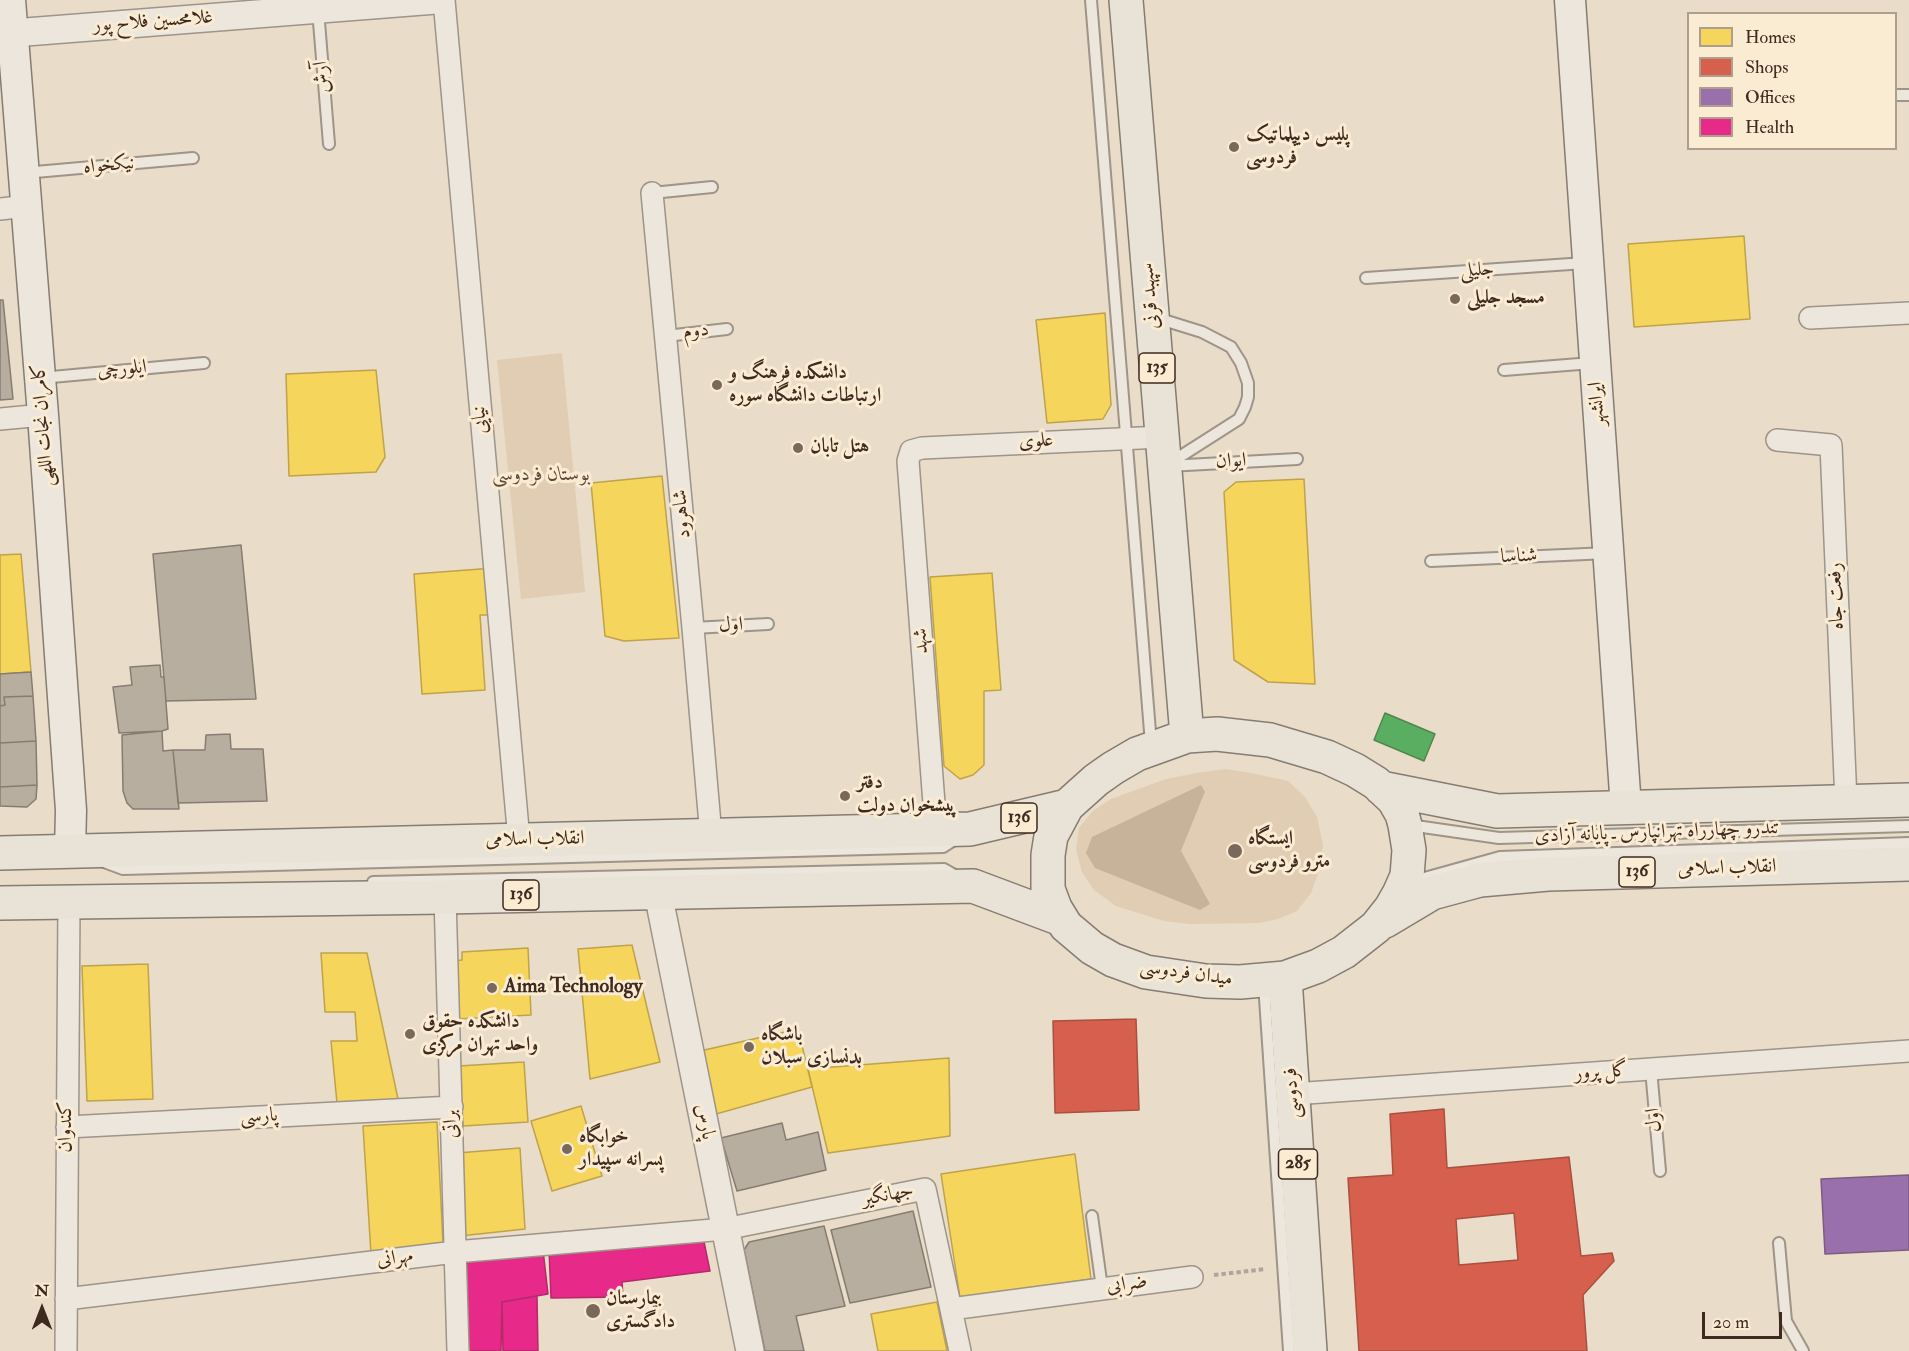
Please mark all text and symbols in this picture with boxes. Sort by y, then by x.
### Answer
street label: غلامحسین فلاح‌ پور [92,6,214,38]
legend [1687,12,1897,150]
text: Homes [1745,26,1796,49]
text: Shops [1745,56,1788,79]
street label: آرش [310,60,336,94]
text: Offices [1745,86,1795,109]
text: Health [1745,116,1794,139]
place label: پلیس دیپلماتیک فردوسی [1246,124,1349,171]
marker: پلیس دیپلماتیک فردوسی [1227,140,1241,154]
street label: نیکخواه [82,152,136,180]
street label: جلیلی [1459,258,1495,284]
street label: سپهبد قرنی [1136,262,1166,330]
place label: مسجد جلیلی [1467,287,1545,311]
marker: مسجد جلیلی [1448,292,1462,306]
street label: دوم [682,319,710,345]
road number: 135 [1139,353,1175,383]
street label: ایلورچی [96,356,148,384]
place label: دانشکده فرهنگ و ارتباطات دانشگاه سوره [729,362,881,409]
street label: کامران نجات اللهی [28,363,60,487]
marker: دانشکده فرهنگ و ارتباطات دانشگاه سوره [710,378,724,392]
street label: ایرانشهر [1584,381,1612,427]
street label: نیایی [468,405,494,435]
street label: علوی [1018,429,1054,455]
place label: هتل تابان [810,436,869,460]
marker: هتل تابان [791,441,805,455]
street label: ایوان [1215,449,1247,475]
park label: بوستان فردوسی [492,464,590,488]
street label: شاهرود [669,489,697,539]
street label: شناسا [1500,544,1538,570]
street label: رفعت جاه [1824,562,1850,630]
street label: اول [718,613,744,639]
street label: شهد [909,627,935,655]
place label: دفتر پیشخوان دولت [857,772,957,819]
marker: دفتر پیشخوان دولت [838,789,852,803]
road number: 136 [1001,803,1037,833]
street label: تندرو چهارراه تهرانپارس ـ پایانه آزادی [1534,817,1780,849]
street label: انقلاب اسلامی [485,827,585,853]
place label: ایستگاه مترو فردوسی [1248,828,1330,875]
marker: ایستگاه مترو فردوسی [1226,842,1244,860]
street label: انقلاب اسلامی [1677,855,1777,883]
road number: 136 [1619,857,1655,887]
road number: 136 [503,880,539,910]
street label: میدان فردوسی [1138,956,1234,992]
place label: Aima Technology [504,976,642,1000]
marker: Aima Technology [485,981,499,995]
place label: دانشکده حقوق واحد تهران مرکزی [422,1011,538,1058]
place label: باشگاه بدنسازی سبلان [761,1024,862,1071]
marker: دانشکده حقوق واحد تهران مرکزی [403,1027,417,1041]
marker: باشگاه بدنسازی سبلان [742,1040,756,1054]
street label: گل پرور [1573,1059,1629,1087]
street label: فردوسی [1279,1067,1307,1119]
street label: کندوان [55,1101,79,1153]
street label: پارس [689,1102,719,1142]
street label: پارسی [239,1104,279,1130]
street label: اول [1642,1107,1668,1133]
street label: براتی [440,1110,464,1138]
place label: خوابگاه پسرانه سپیدار [579,1126,663,1173]
marker: خوابگاه پسرانه سپیدار [560,1142,574,1156]
road number: 285 [1278,1149,1318,1179]
street label: جهانگیر [860,1179,916,1213]
street label: مهرانی [375,1245,415,1273]
street label: ضرابی [1105,1271,1149,1299]
north arrow [12,1279,72,1339]
text: N [35,1281,49,1301]
place label: بیمارستان دادگستری [606,1288,675,1335]
scale bar [1705,1300,1784,1338]
marker: بیمارستان دادگستری [584,1302,602,1320]
text: 20 m [1713,1311,1749,1334]

